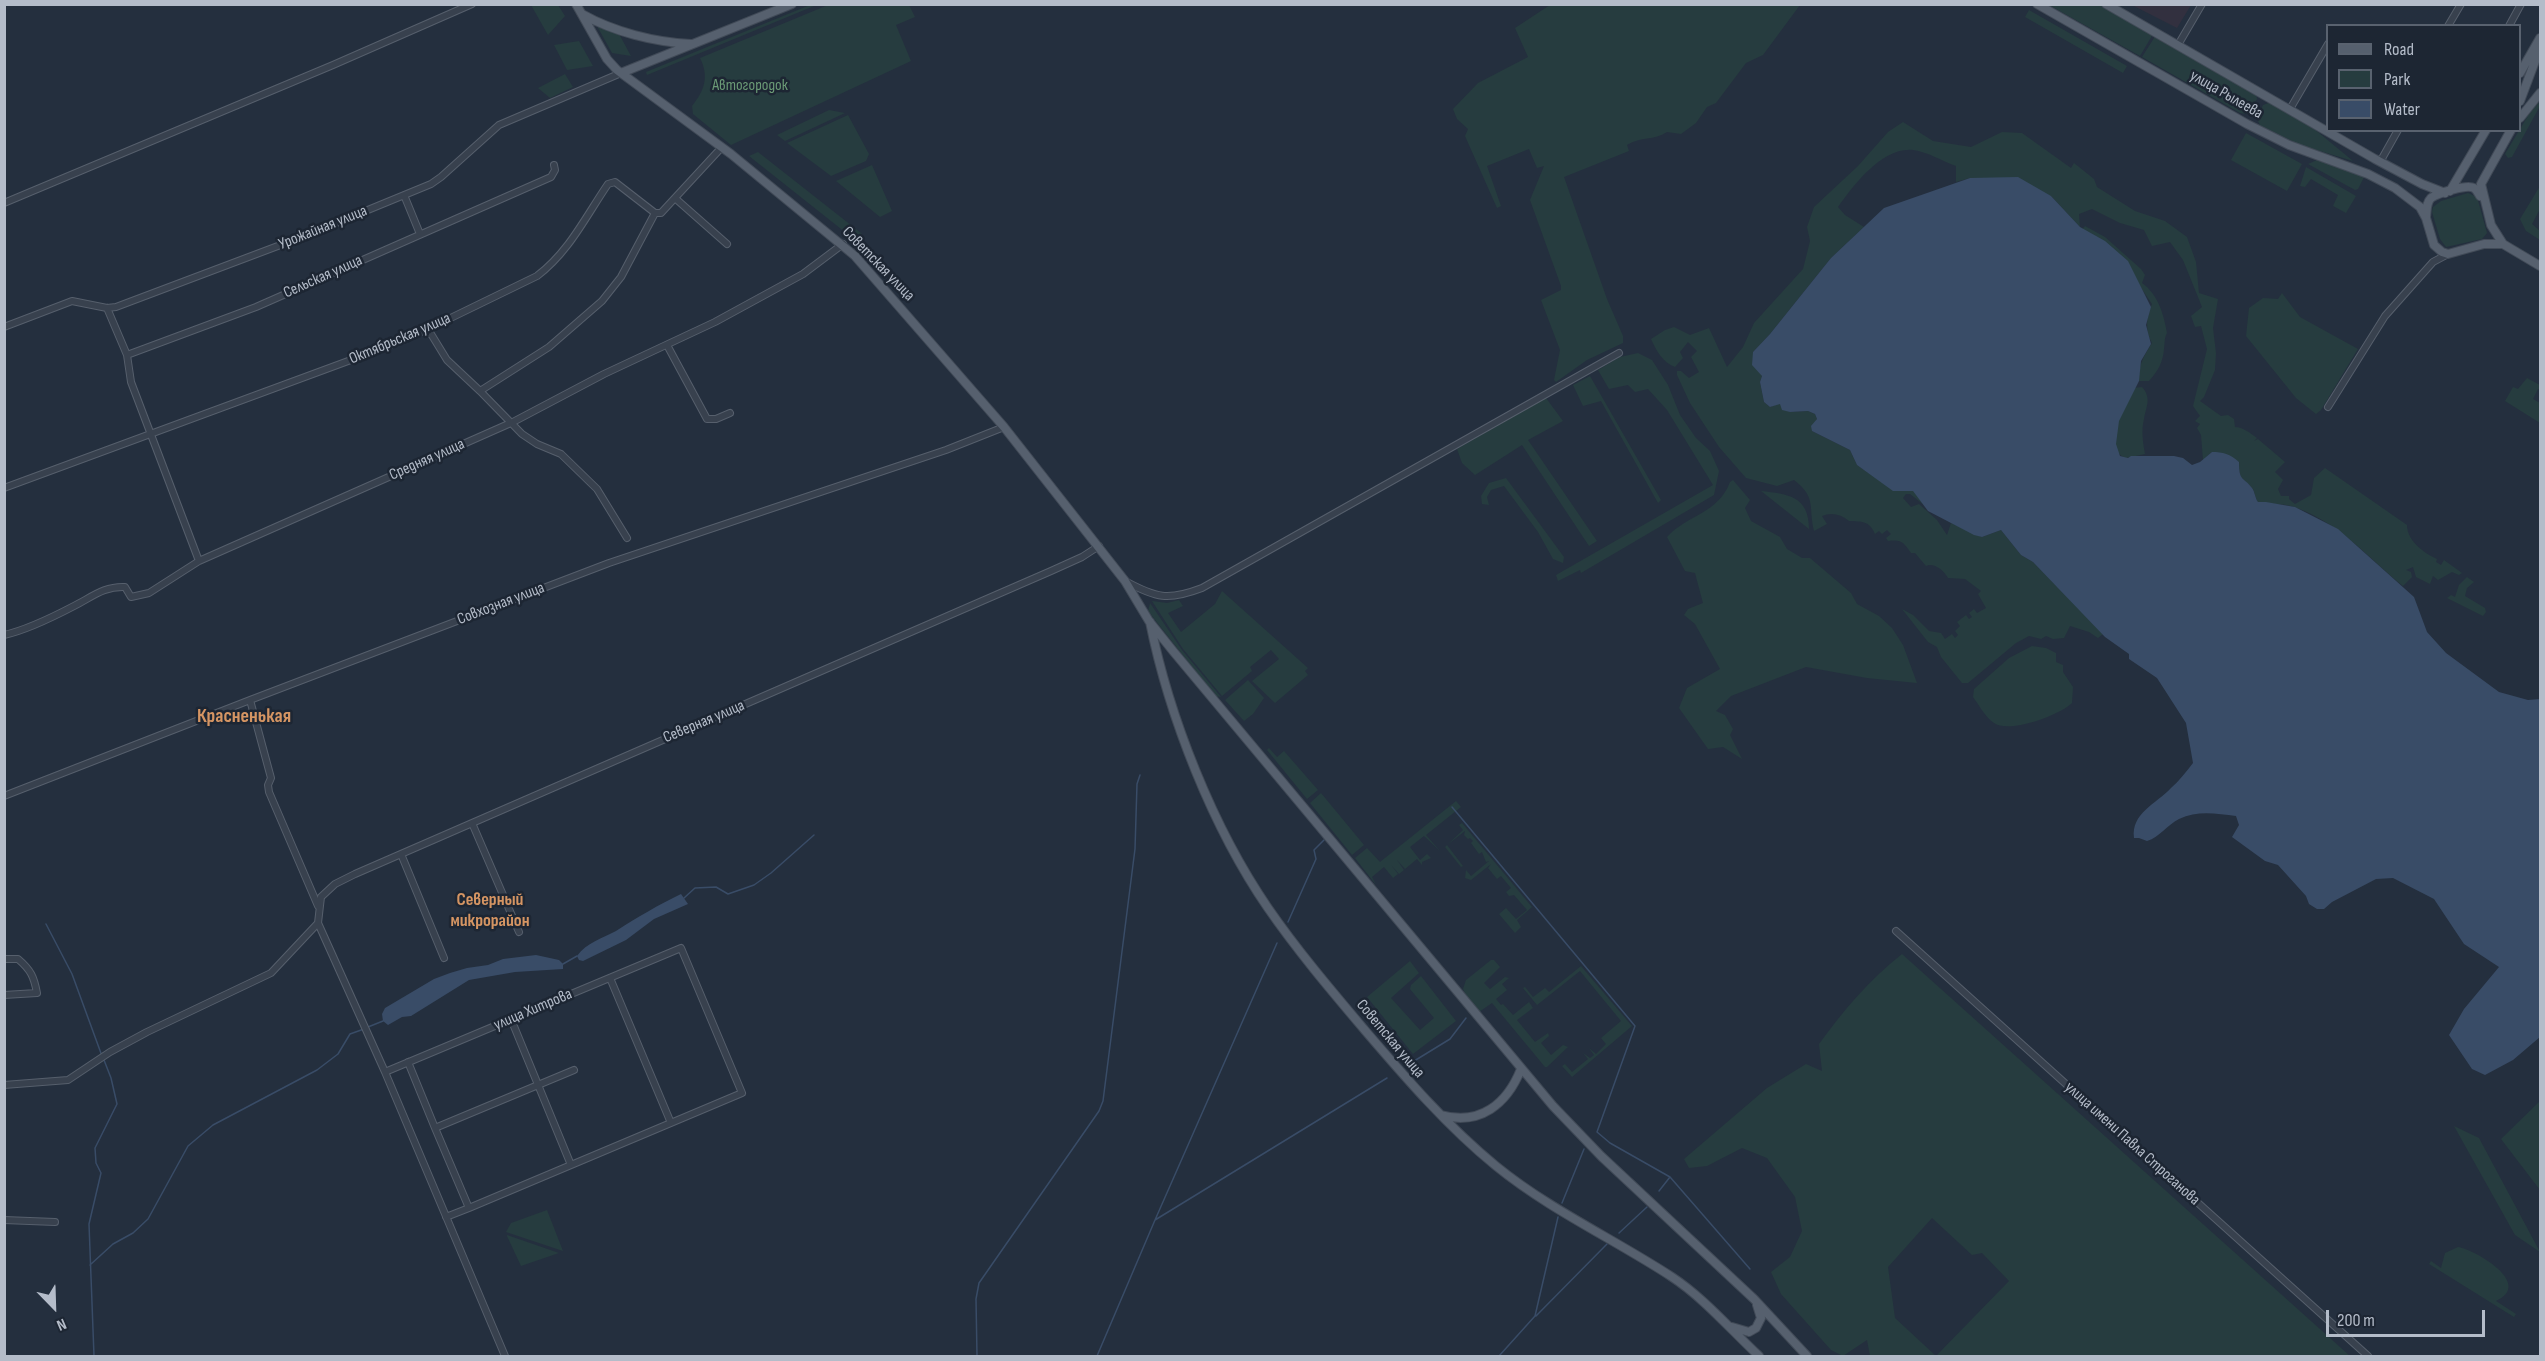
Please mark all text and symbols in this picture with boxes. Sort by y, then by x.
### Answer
legend [2326,24,2521,132]
text: Road [2384,39,2414,60]
street label: улица Рылеева [2186,66,2266,124]
text: Park [2384,69,2410,90]
park label: Автогородок [712,76,788,96]
text: Water [2384,99,2420,120]
street label: Урожайная улица [276,202,370,254]
street label: Советская улица [838,223,918,305]
street label: Сельская улица [281,251,365,303]
street label: Октябрьская улица [346,309,454,369]
street label: Средняя улица [386,435,468,485]
street label: Совхозная улица [455,579,547,629]
street label: Северная улица [660,696,748,748]
district label: Красненькая [197,705,291,729]
district label: Северный микрорайон [450,889,530,932]
street label: улица Хитрова [491,985,575,1035]
street label: Советская улица [1352,996,1428,1082]
street label: улица имени Павла Строганова [2060,1078,2204,1210]
north arrow [24,1277,84,1337]
scale bar [2329,1298,2488,1336]
text: 200 m [2337,1310,2375,1331]
text: N [54,1314,69,1334]

